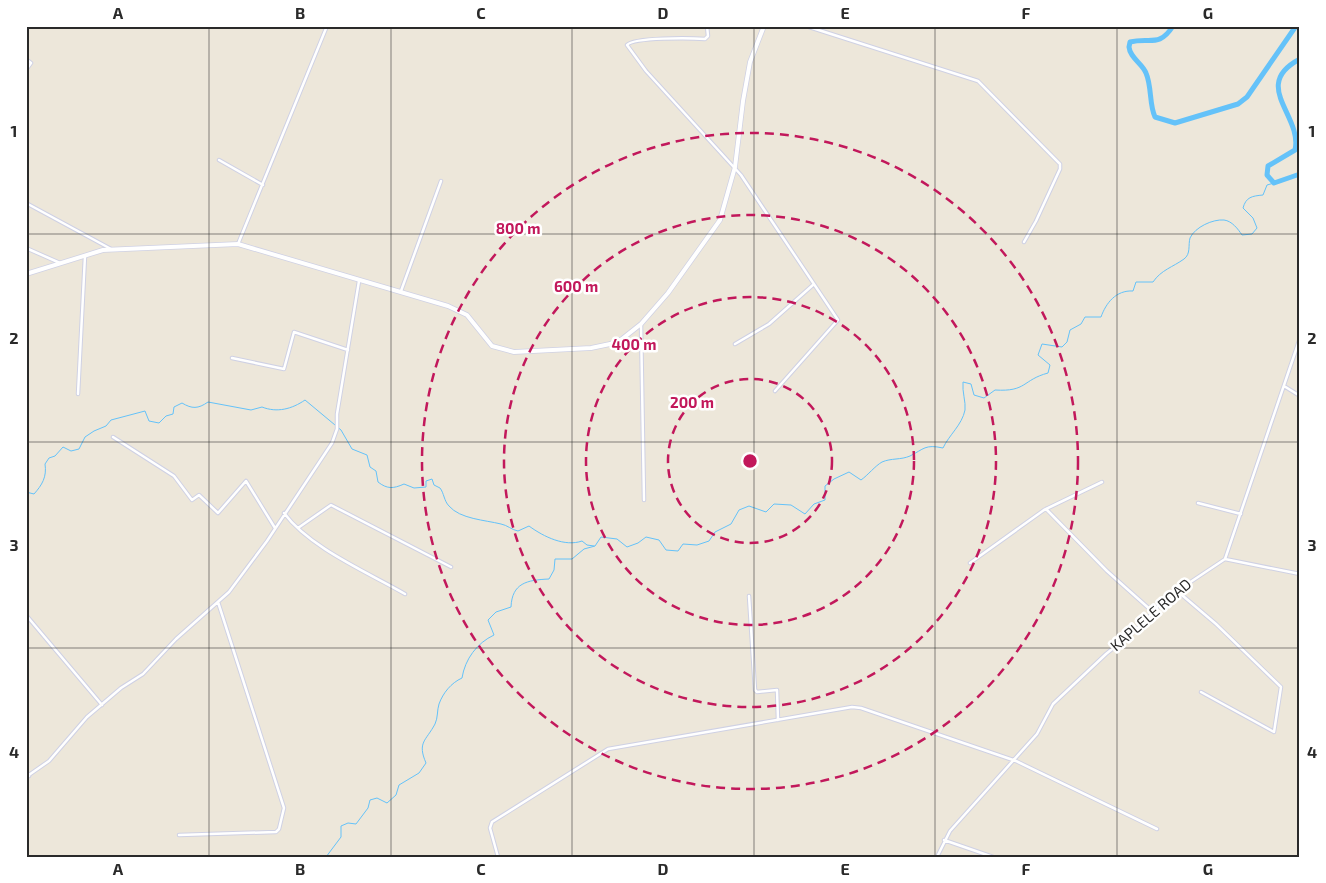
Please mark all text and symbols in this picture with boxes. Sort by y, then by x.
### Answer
text: A [113,3,124,22]
text: B [295,3,305,22]
text: C [476,3,486,22]
text: D [658,3,669,22]
text: E [840,3,850,22]
text: F [1022,3,1031,22]
text: G [1203,3,1213,22]
text: 1 [11,121,17,140]
text: 1 [1309,121,1315,140]
text: 800 m [496,219,540,237]
text: 600 m [554,277,598,295]
text: 2 [9,328,19,347]
text: 2 [1307,328,1317,347]
text: 400 m [612,335,656,353]
text: 200 m [670,393,714,411]
centre of rings [741,452,759,470]
text: 3 [9,535,19,554]
text: 3 [1307,535,1317,554]
street label: KAPLELE ROAD [1106,574,1194,654]
text: 4 [9,742,19,761]
text: 4 [1307,742,1317,761]
text: A [113,859,124,878]
text: B [295,859,305,878]
text: C [476,859,486,878]
text: D [658,859,669,878]
text: E [840,859,850,878]
text: F [1022,859,1031,878]
text: G [1203,859,1213,878]

